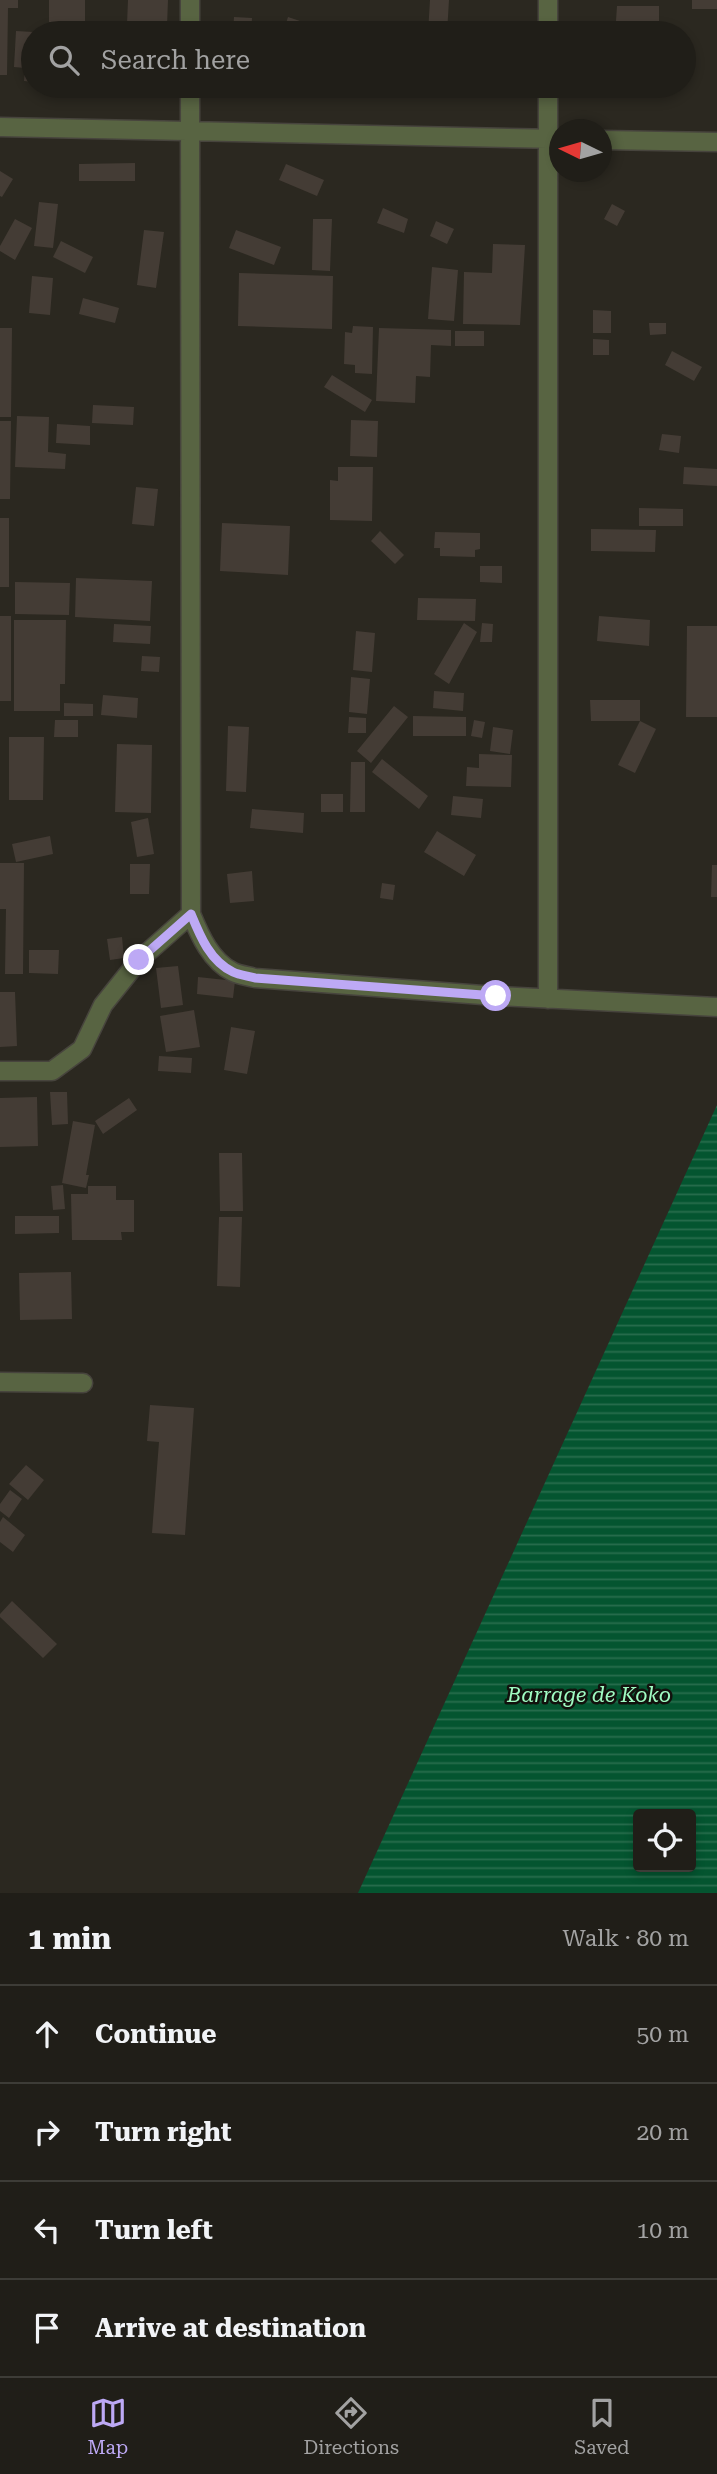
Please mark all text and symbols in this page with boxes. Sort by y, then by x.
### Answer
search box [21,21,696,98]
icon: search [45,41,83,79]
text: Search here [101,45,250,75]
north arrow [549,119,612,182]
route end [123,944,154,975]
route start [480,980,511,1011]
water label: Barrage de Koko [506,1683,671,1707]
map controls [633,1809,696,1872]
button: locate [633,1809,696,1872]
text: 1 min [28,1921,111,1956]
text: Walk · 80 m [562,1925,689,1952]
icon: ahead [28,2015,66,2053]
text: Continue [95,2019,217,2049]
text: 50 m [636,2021,689,2048]
icon: right [28,2113,66,2151]
text: Turn right [95,2117,231,2147]
text: 20 m [636,2119,689,2146]
icon: left [28,2211,66,2249]
text: Turn left [95,2215,213,2245]
text: 10 m [636,2217,689,2244]
icon: arrive [28,2309,66,2347]
text: Arrive at destination [95,2313,366,2343]
tab: Map [88,2394,128,2459]
tab: Directions [303,2394,399,2459]
tab: Saved [574,2394,629,2459]

